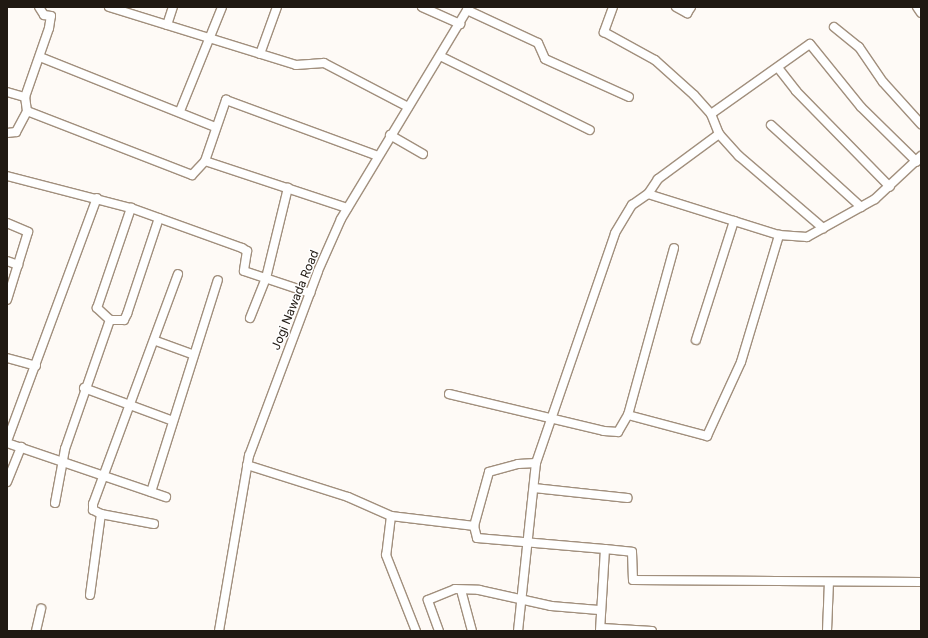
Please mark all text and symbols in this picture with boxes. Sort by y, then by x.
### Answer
street label: Jogi Nawada Road [268,248,322,352]

